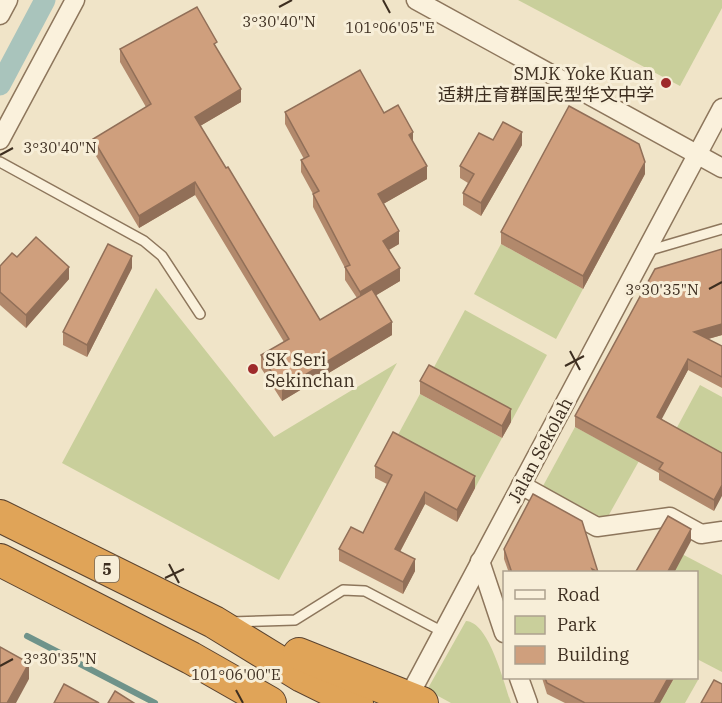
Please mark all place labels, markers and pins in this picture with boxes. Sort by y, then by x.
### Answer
place label: SMJK Yoke Kuan 适耕庄育群国民型华文中学 [438,62,654,106]
marker: SMJK Yoke Kuan 适耕庄育群国民型华文中学 [659,76,673,90]
place label: SK Seri Sekinchan [265,348,355,392]
marker: SK Seri Sekinchan [246,362,260,376]

